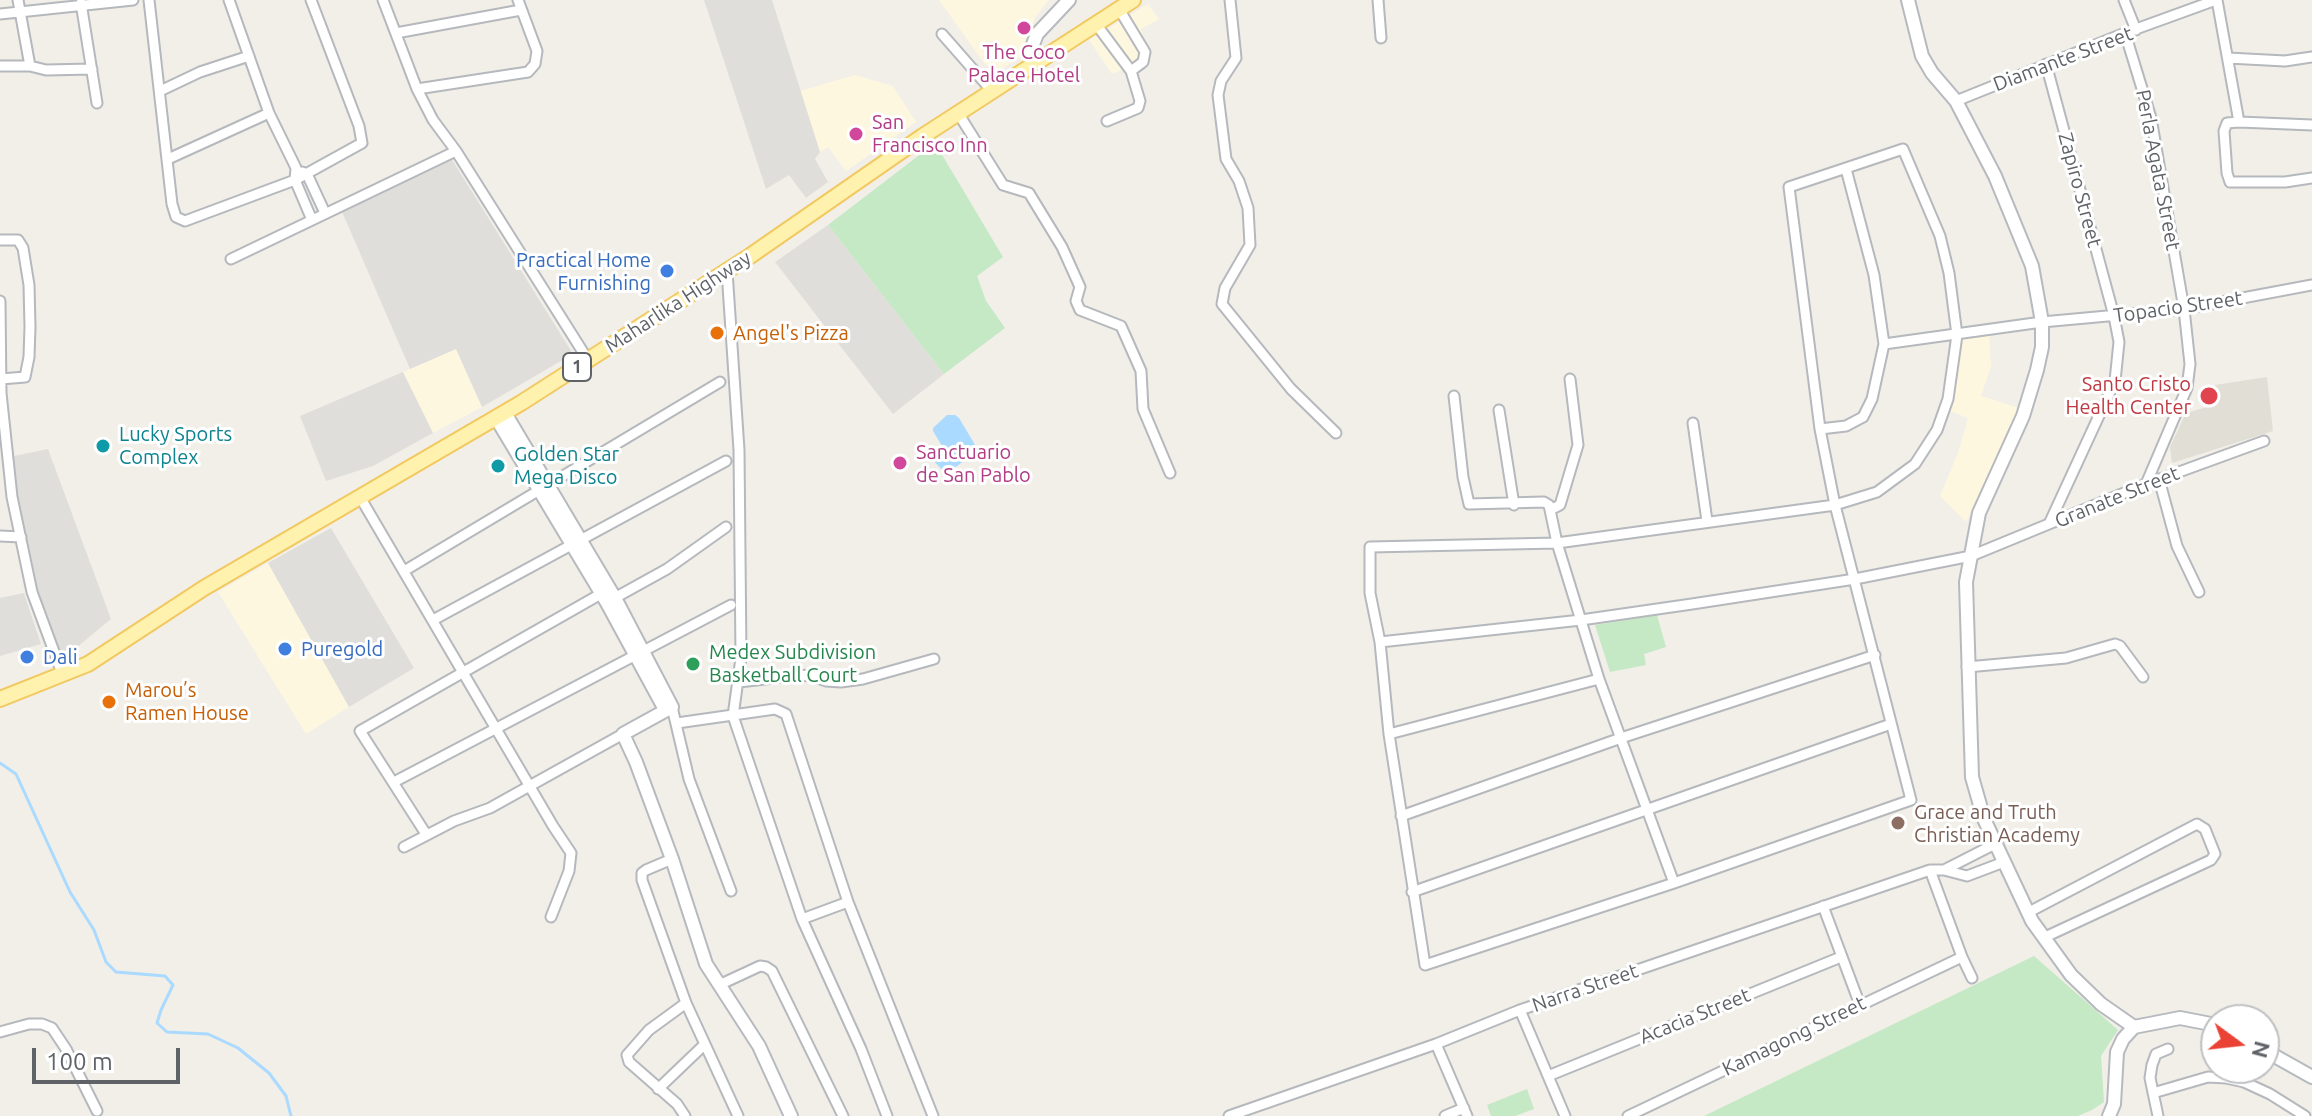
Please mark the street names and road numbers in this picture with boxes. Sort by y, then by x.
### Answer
street label: Diamante Street [1990,21,2136,97]
street label: Perla Agata Street [2131,87,2185,253]
street label: Zapiro Street [2053,130,2107,250]
street label: Maharlika Highway [601,246,755,358]
street label: Topacio Street [2112,286,2244,328]
road number: 1 [563,353,591,381]
street label: Granate Street [2051,461,2183,533]
street label: Narra Street [1529,959,1641,1017]
street label: Acacia Street [1636,983,1754,1049]
street label: Kamagong Street [1718,991,1870,1081]

